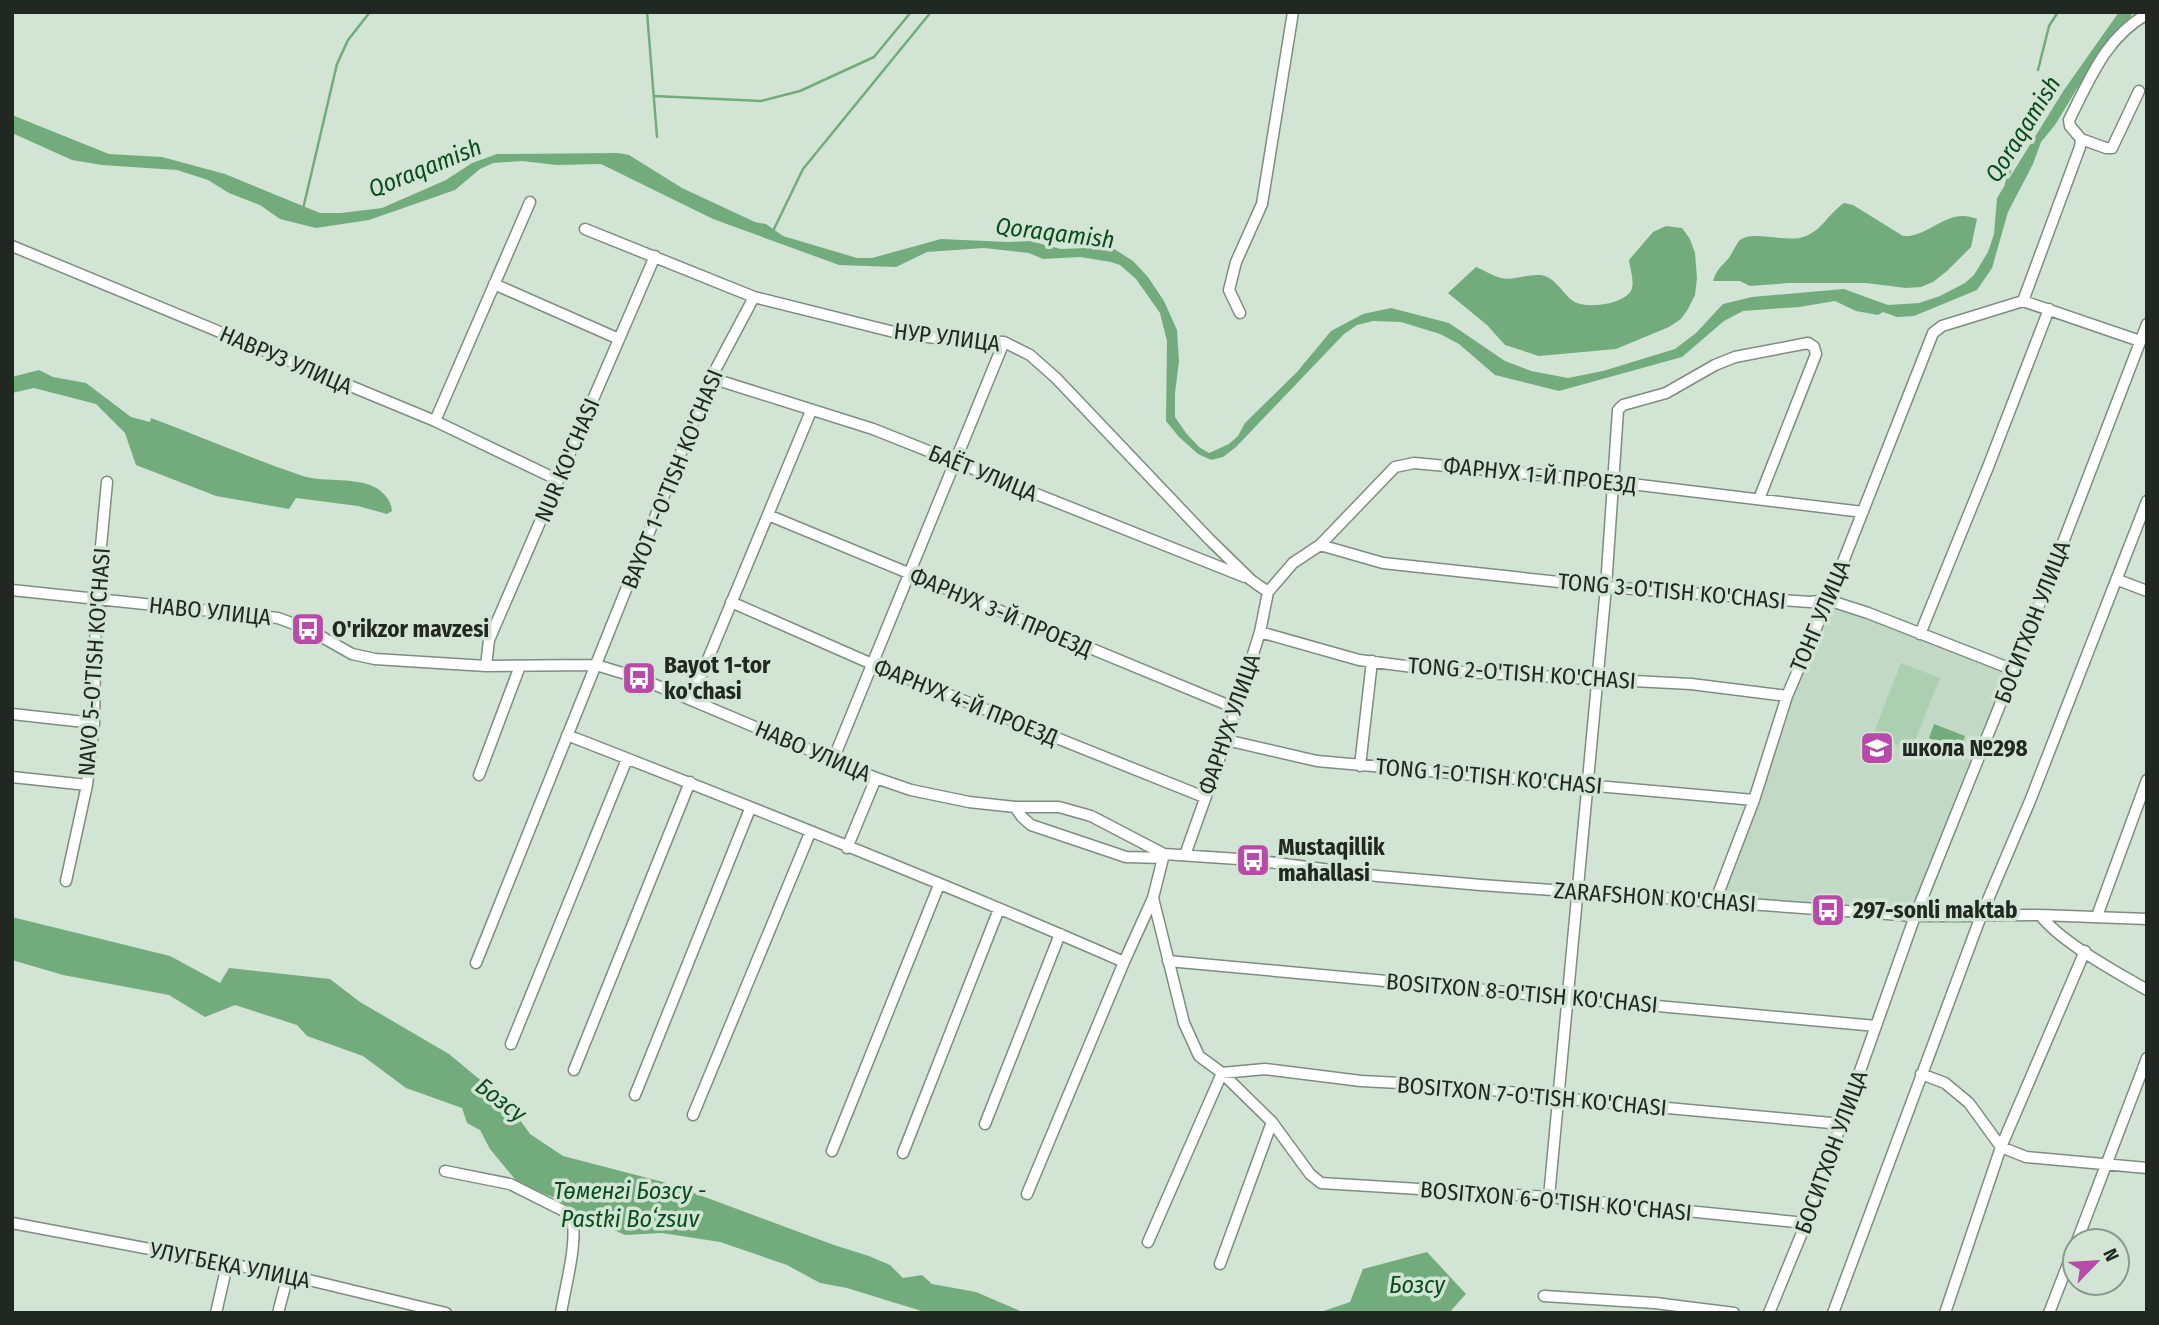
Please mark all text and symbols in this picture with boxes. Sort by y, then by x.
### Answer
water label: Qoraqamish [1979,71,2067,187]
water label: Qoraqamish [364,133,486,203]
water label: Qoraqamish [994,212,1116,254]
street label: НУР УЛИЦА [892,317,1002,357]
street label: НАВРУЗ УЛИЦА [216,320,356,400]
street label: BAYOT 1-O'TISH KO'CHASI [615,365,729,593]
street label: NUR KO'CHASI [528,394,606,526]
street label: БАЁТ УЛИЦА [924,438,1042,508]
street label: ФАРНУХ 1-Й ПРОЕЗД [1442,451,1638,499]
street label: БОСИТХОН УЛИЦА [1988,537,2076,707]
street label: NAVO 5-O'TISH KO'CHASI [72,547,116,777]
street label: ТОНГ УЛИЦА [1784,556,1856,676]
street label: ФАРНУХ 3-Й ПРОЕЗД [906,561,1096,663]
street label: TONG 3-O'TISH KO'CHASI [1557,567,1787,615]
street label: НАВО УЛИЦА [148,591,272,631]
bus stop icon: O'rikzor mavzesi [289,610,327,648]
place label: O'rikzor mavzesi [332,615,489,643]
street label: ФАРНУХ УЛИЦА [1192,650,1266,798]
place label: Bayot 1-tor ko'chasi [664,651,771,705]
street label: TONG 2-O'TISH KO'CHASI [1407,651,1637,695]
street label: ФАРНУХ 4-Й ПРОЕЗД [870,652,1062,752]
bus stop icon: Bayot 1-tor ko'chasi [620,659,658,697]
street label: НАВО УЛИЦА [751,714,875,788]
school or university icon: школа №298 [1858,729,1896,767]
place label: школа №298 [1902,734,2028,762]
street label: TONG 1-O'TISH KO'CHASI [1375,752,1603,800]
place label: Mustaqillik mahallasi [1278,833,1385,887]
bus stop icon: Mustaqillik mahallasi [1234,841,1272,879]
street label: ZARAFSHON KO'CHASI [1553,876,1757,918]
bus stop icon: 297-sonli maktab [1809,891,1847,929]
place label: 297-sonli maktab [1852,896,2018,924]
street label: BOSITXON 8-O'TISH KO'CHASI [1385,967,1659,1019]
street label: БОСИТХОН УЛИЦА [1788,1067,1874,1237]
street label: BOSITXON 7-O'TISH KO'CHASI [1396,1070,1668,1122]
water label: Бозсу [470,1072,533,1129]
street label: BOSITXON 6-O'TISH KO'CHASI [1419,1175,1693,1227]
water label: Төменгі Бозсу - Pastki Boʻzsuv [554,1177,706,1233]
north arrow [2061,1227,2131,1297]
street label: УЛУГБЕКА УЛИЦА [146,1236,313,1294]
text: N [2098,1245,2124,1265]
water label: Бозсу [1389,1271,1446,1299]

